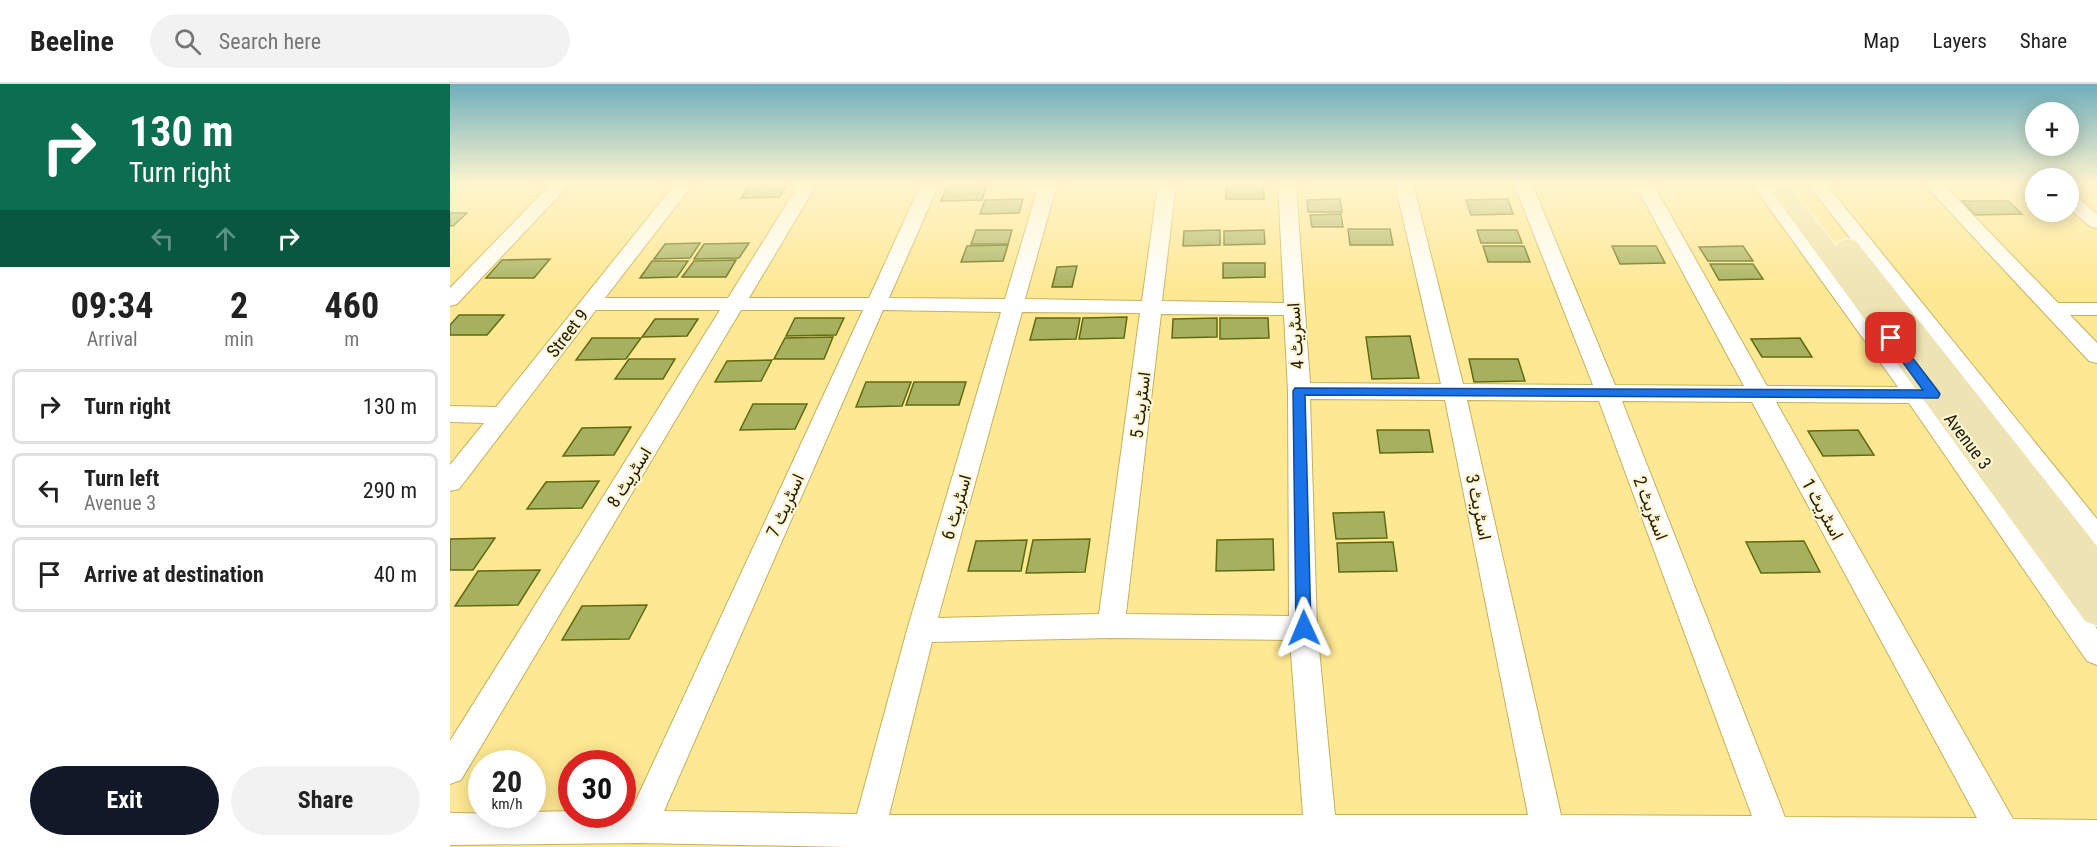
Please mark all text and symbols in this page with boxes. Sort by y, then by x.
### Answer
search box [150,14,570,68]
text: Beeline [30,25,114,58]
icon: search [171,25,204,58]
text: Search here [219,29,321,54]
text: Map [1863,29,1900,53]
text: Layers [1933,29,1987,53]
text: Share [2020,29,2067,53]
map controls [2025,102,2079,222]
button: + [2025,102,2079,156]
text: 130 m [129,107,234,156]
icon: right [30,108,108,186]
text: Turn right [129,157,231,189]
button: − [2025,168,2079,222]
icon: left [146,222,179,255]
icon: ahead [209,222,242,255]
icon: right [272,222,305,255]
text: 09:34 [71,285,153,327]
text: 2 [230,285,248,327]
text: 460 [325,285,379,327]
street label: اسٹریٹ 4 [1282,302,1309,370]
street label: Street 9 [542,305,592,361]
pin [1865,312,1916,363]
icon: arrive [1874,321,1907,354]
text: Arrival [87,327,138,351]
text: min [224,327,254,351]
text: m [344,327,359,351]
street label: اسٹریٹ 5 [1126,371,1155,440]
icon: right [33,390,66,423]
text: Turn right [84,394,171,419]
text: 130 m [363,394,417,419]
street label: Avenue 3 [1940,409,1996,473]
street label: اسٹریٹ 8 [602,443,656,511]
text: Turn left [84,466,159,491]
street label: اسٹریٹ 7 [762,470,809,540]
street label: اسٹریٹ 6 [937,472,976,542]
street label: اسٹریٹ 3 [1461,472,1496,542]
street label: اسٹریٹ 2 [1628,473,1673,543]
icon: left [33,474,66,507]
street label: اسٹریٹ 1 [1797,475,1848,544]
text: 290 m [363,478,417,503]
text: Avenue 3 [84,491,156,515]
icon: arrive [33,558,66,591]
text: Arrive at destination [84,562,264,587]
text: 40 m [374,562,417,587]
position arrow [1272,596,1336,660]
speed limit sign: 30 [558,750,636,828]
text: 20 [492,764,522,799]
button: Exit [30,766,219,835]
button: Share [231,766,420,835]
text: km/h [492,795,522,813]

